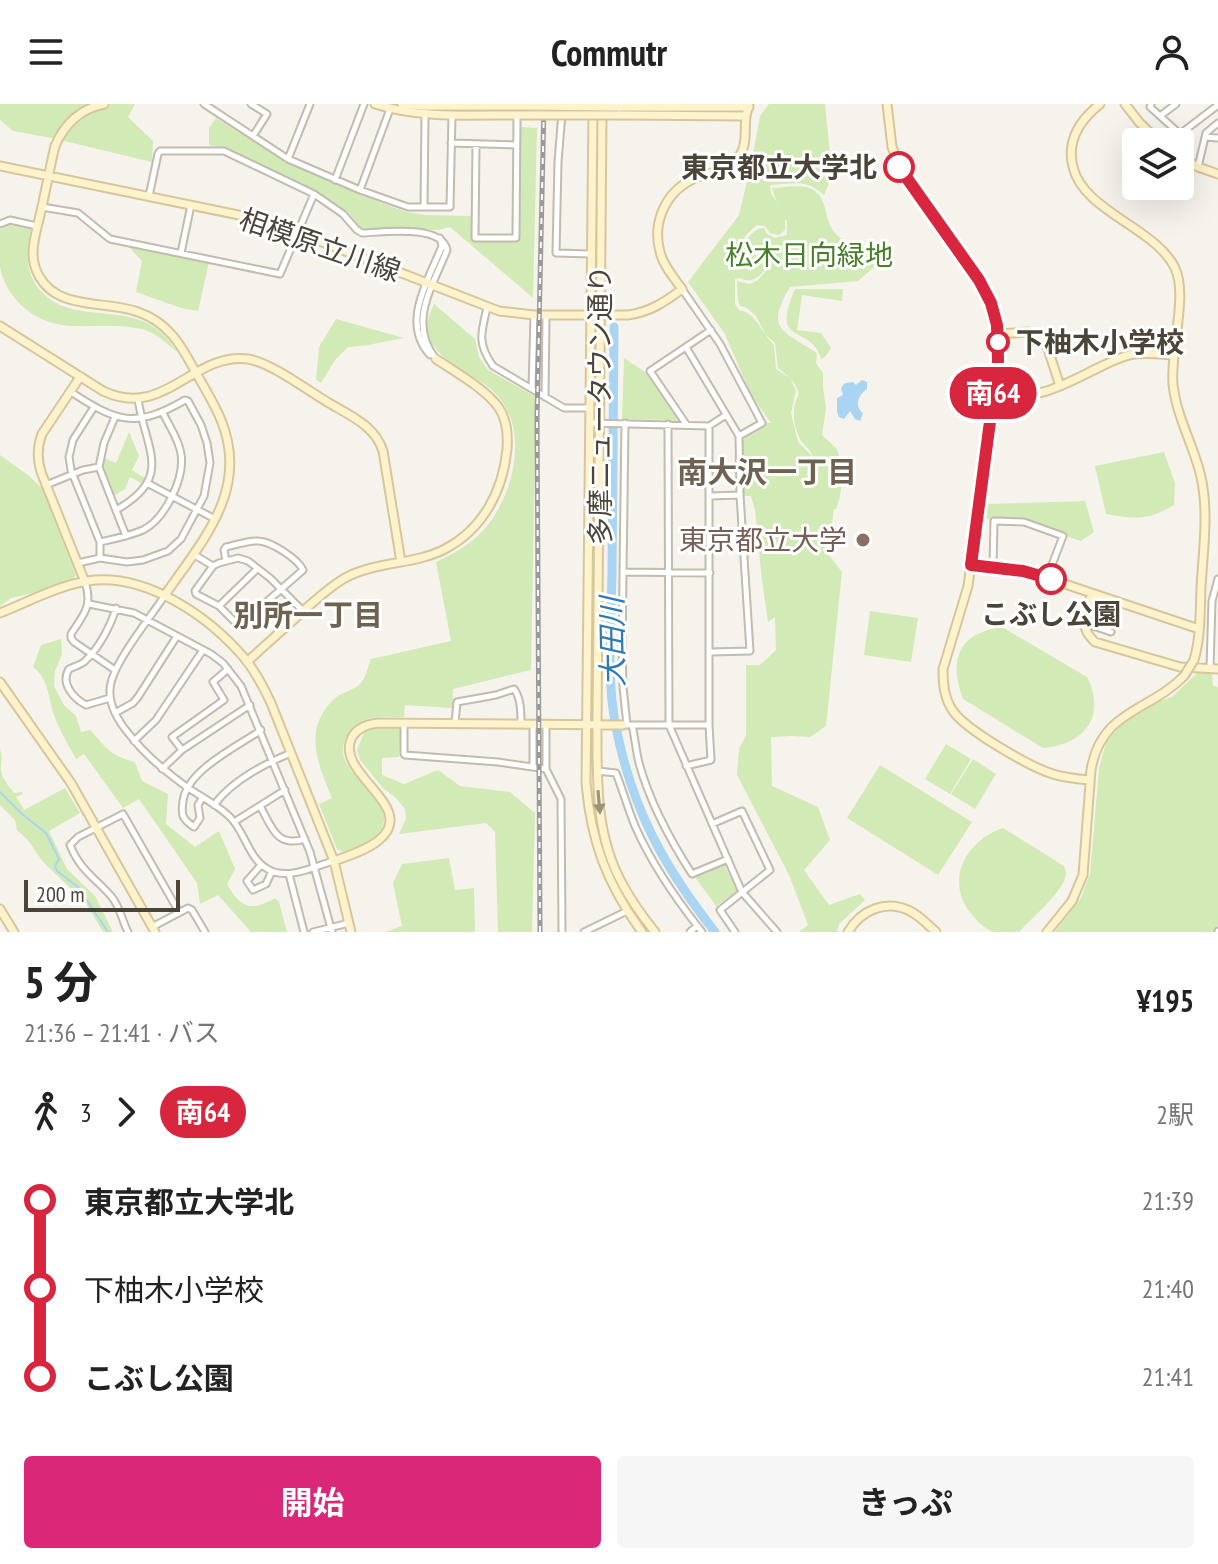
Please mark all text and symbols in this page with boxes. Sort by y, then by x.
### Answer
text: Commutr [551,29,667,76]
icon: menu [24,30,68,74]
icon: person [1150,30,1194,74]
map controls [1122,128,1194,200]
button: layers [1122,128,1194,200]
place label: 東京都立大学北 [681,148,877,185]
marker: 東京都立大学北 [884,152,914,182]
street label: 相模原立川線 [235,200,406,289]
park label: 松木日向緑地 [725,236,893,273]
street label: 多摩ニュータウン通り [581,265,618,545]
place label: 下柚木小学校 [1016,323,1184,360]
marker: 下柚木小学校 [987,331,1009,353]
line badge: 南64 [947,367,1039,419]
text: 南64 [966,374,1020,411]
district label: 南大沢一丁目 [677,452,857,491]
place label: 東京都立大学 [679,521,847,558]
marker: 東京都立大学 [854,531,872,549]
marker: こぶし公園 [1036,564,1066,594]
water label: 大田川 [591,594,632,687]
district label: 別所一丁目 [233,595,383,634]
place label: こぶし公園 [981,595,1121,632]
one-way arrow [593,790,606,815]
scale bar [24,876,180,912]
text: 200 m [36,880,85,908]
text: 5 分 [24,953,98,1010]
text: ¥195 [1137,981,1194,1020]
text: 21:36 – 21:41 · バス [24,1016,220,1049]
icon: walk [24,1090,68,1134]
icon: forward [104,1090,148,1134]
text: 南64 [176,1093,230,1130]
text: 3 [80,1096,92,1129]
text: 2駅 [1156,1098,1194,1131]
text: 東京都立大学北 [84,1182,294,1221]
text: 21:39 [1142,1184,1194,1217]
text: 下柚木小学校 [84,1270,264,1309]
text: 21:40 [1142,1272,1194,1305]
text: こぶし公園 [84,1358,234,1397]
text: 21:41 [1142,1360,1194,1393]
button: 開始 [24,1456,601,1548]
button: きっぷ [617,1456,1194,1548]

